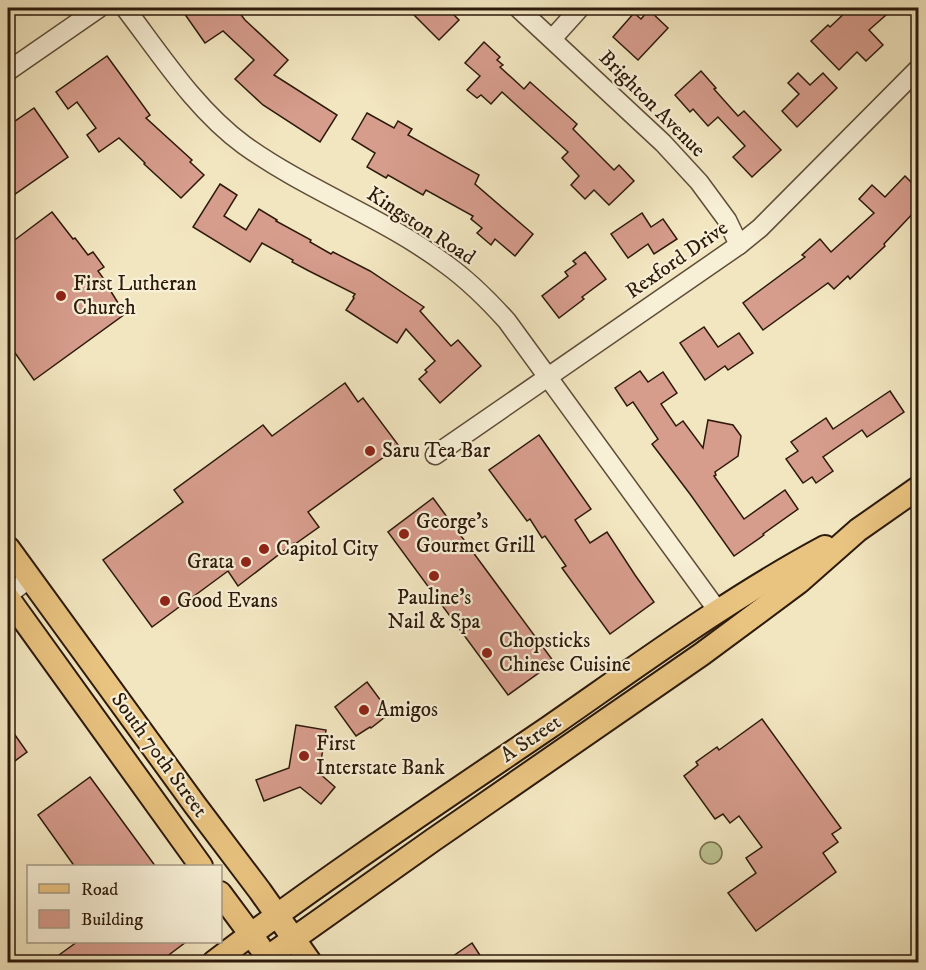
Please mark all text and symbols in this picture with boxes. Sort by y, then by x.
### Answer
street label: Brighton Avenue [593,45,711,163]
street label: Kingston Road [362,181,481,271]
street label: Rexford Drive [621,215,733,305]
place label: First Lutheran Church [73,271,197,321]
marker: First Lutheran Church [54,289,68,303]
place label: Saru Tea Bar [382,438,490,464]
marker: Saru Tea Bar [363,444,377,458]
place label: George’s Gourmet Grill [416,509,536,559]
marker: George’s Gourmet Grill [397,527,411,541]
place label: Capitol City [276,536,379,562]
marker: Capitol City [257,542,271,556]
place label: Grata [187,549,234,575]
marker: Grata [239,555,253,569]
marker: Pauline’s Nail & Spa [427,569,441,583]
place label: Pauline’s Nail & Spa [387,585,481,635]
place label: Good Evans [177,588,278,614]
marker: Good Evans [158,594,172,608]
place label: Chopsticks Chinese Cuisine [499,628,631,678]
marker: Chopsticks Chinese Cuisine [480,646,494,660]
street label: South 70th Street [105,688,213,823]
place label: Amigos [376,697,438,723]
marker: Amigos [357,703,371,717]
street label: A Street [496,709,566,769]
place label: First Interstate Bank [316,731,446,781]
marker: First Interstate Bank [297,749,311,763]
legend [27,865,222,943]
text: Road [81,879,118,901]
text: Building [81,909,143,931]

